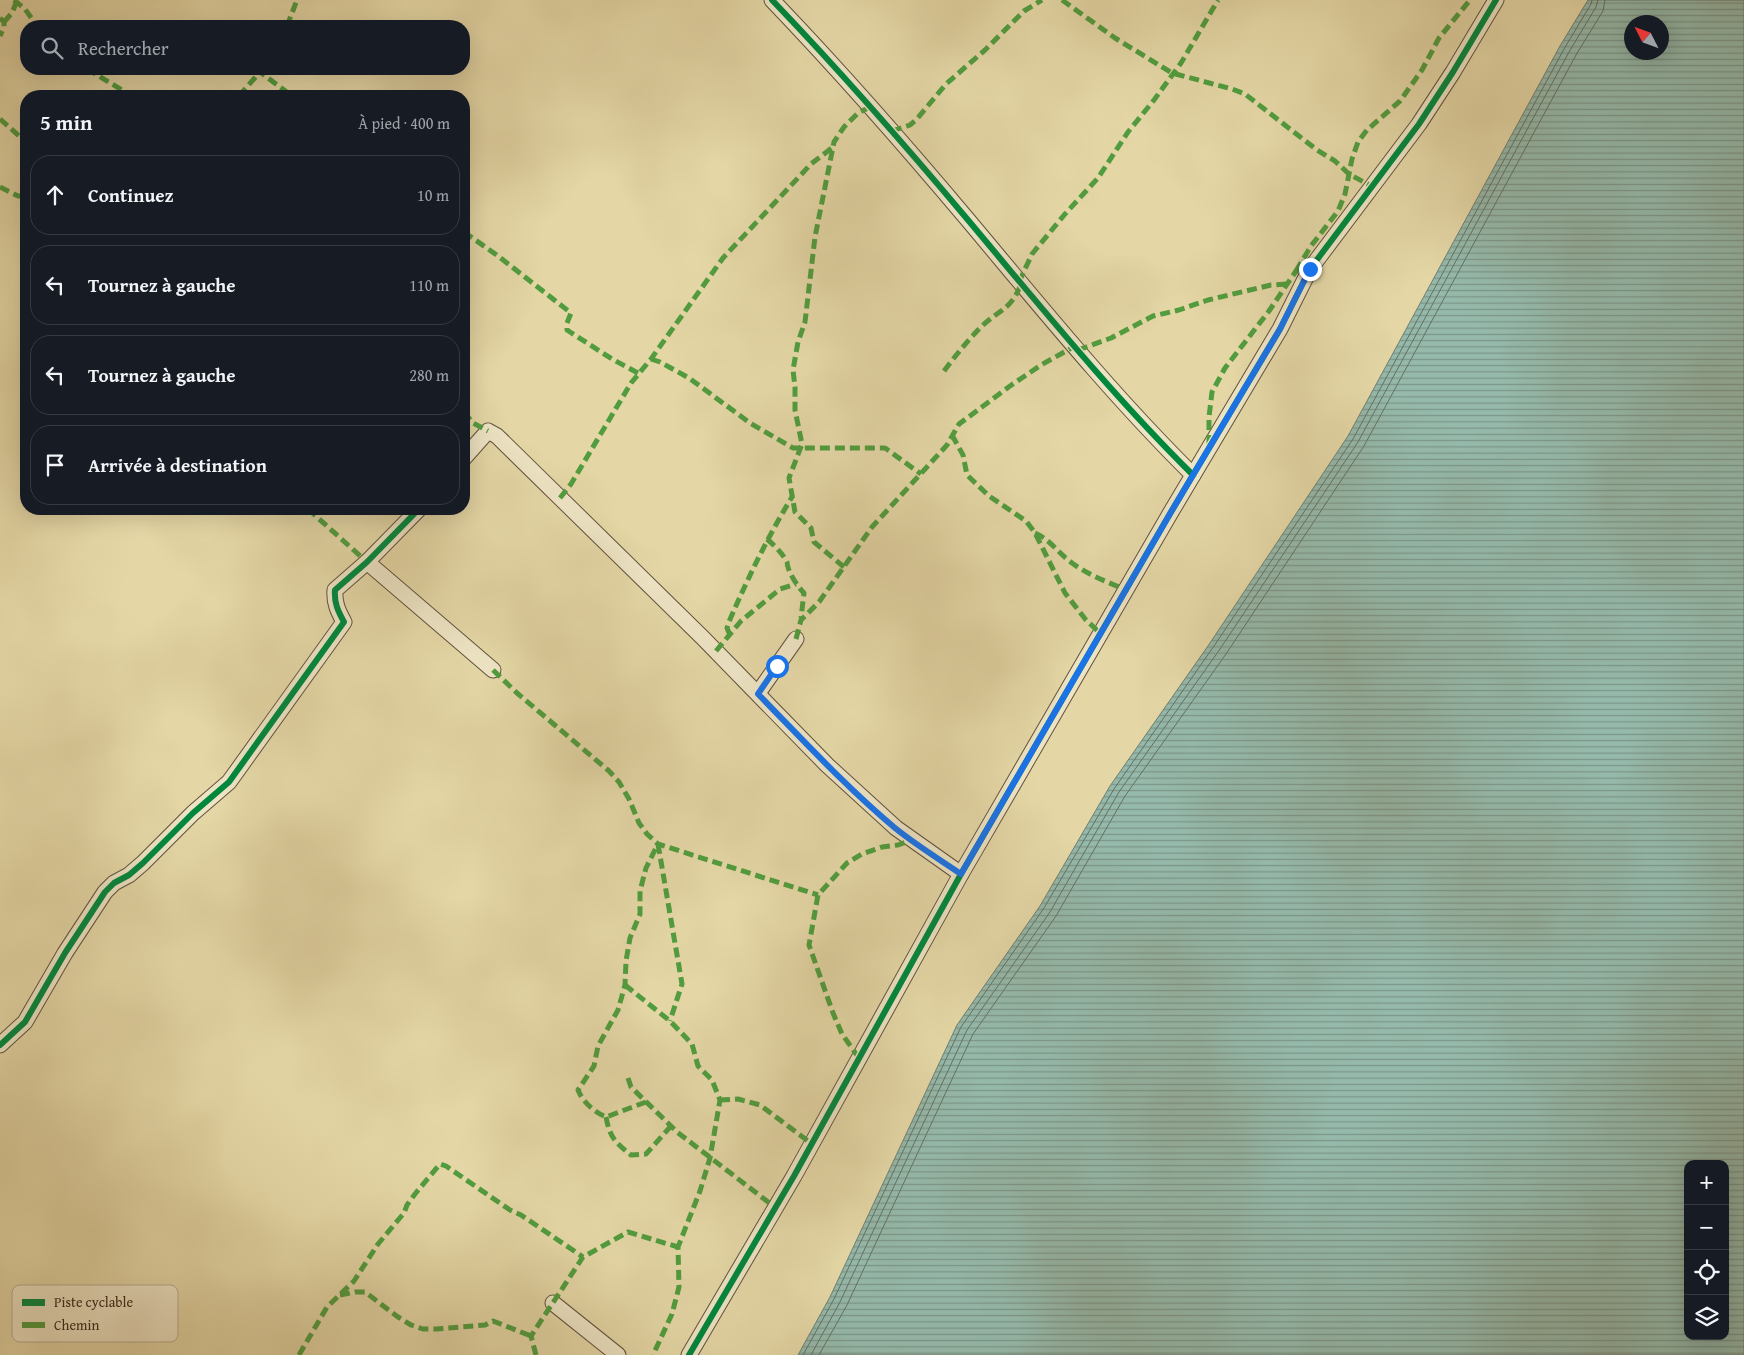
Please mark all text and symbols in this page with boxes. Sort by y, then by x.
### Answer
north arrow [1624,15,1669,60]
search box [20,20,470,75]
icon: search [38,34,66,62]
text: Rechercher [78,34,169,62]
text: 5 min [40,107,92,138]
text: À pied · 400 m [358,111,450,135]
icon: ahead [41,181,69,209]
text: Continuez [88,181,174,209]
text: 10 m [417,183,449,207]
route end [1299,258,1322,281]
icon: left [41,271,69,299]
text: Tournez à gauche [88,271,236,299]
text: 110 m [409,273,449,297]
icon: left [41,361,69,389]
text: Tournez à gauche [88,361,236,389]
text: 280 m [409,363,449,387]
icon: arrive [41,451,69,479]
text: Arrivée à destination [88,451,267,479]
route start [766,655,789,678]
map controls [1684,1160,1729,1340]
button: + [1684,1160,1729,1205]
button: − [1684,1205,1729,1250]
button: locate [1684,1250,1729,1295]
legend [12,1285,178,1342]
text: Piste cyclable [54,1292,134,1312]
button: layers [1684,1295,1729,1340]
text: Chemin [54,1315,99,1335]

